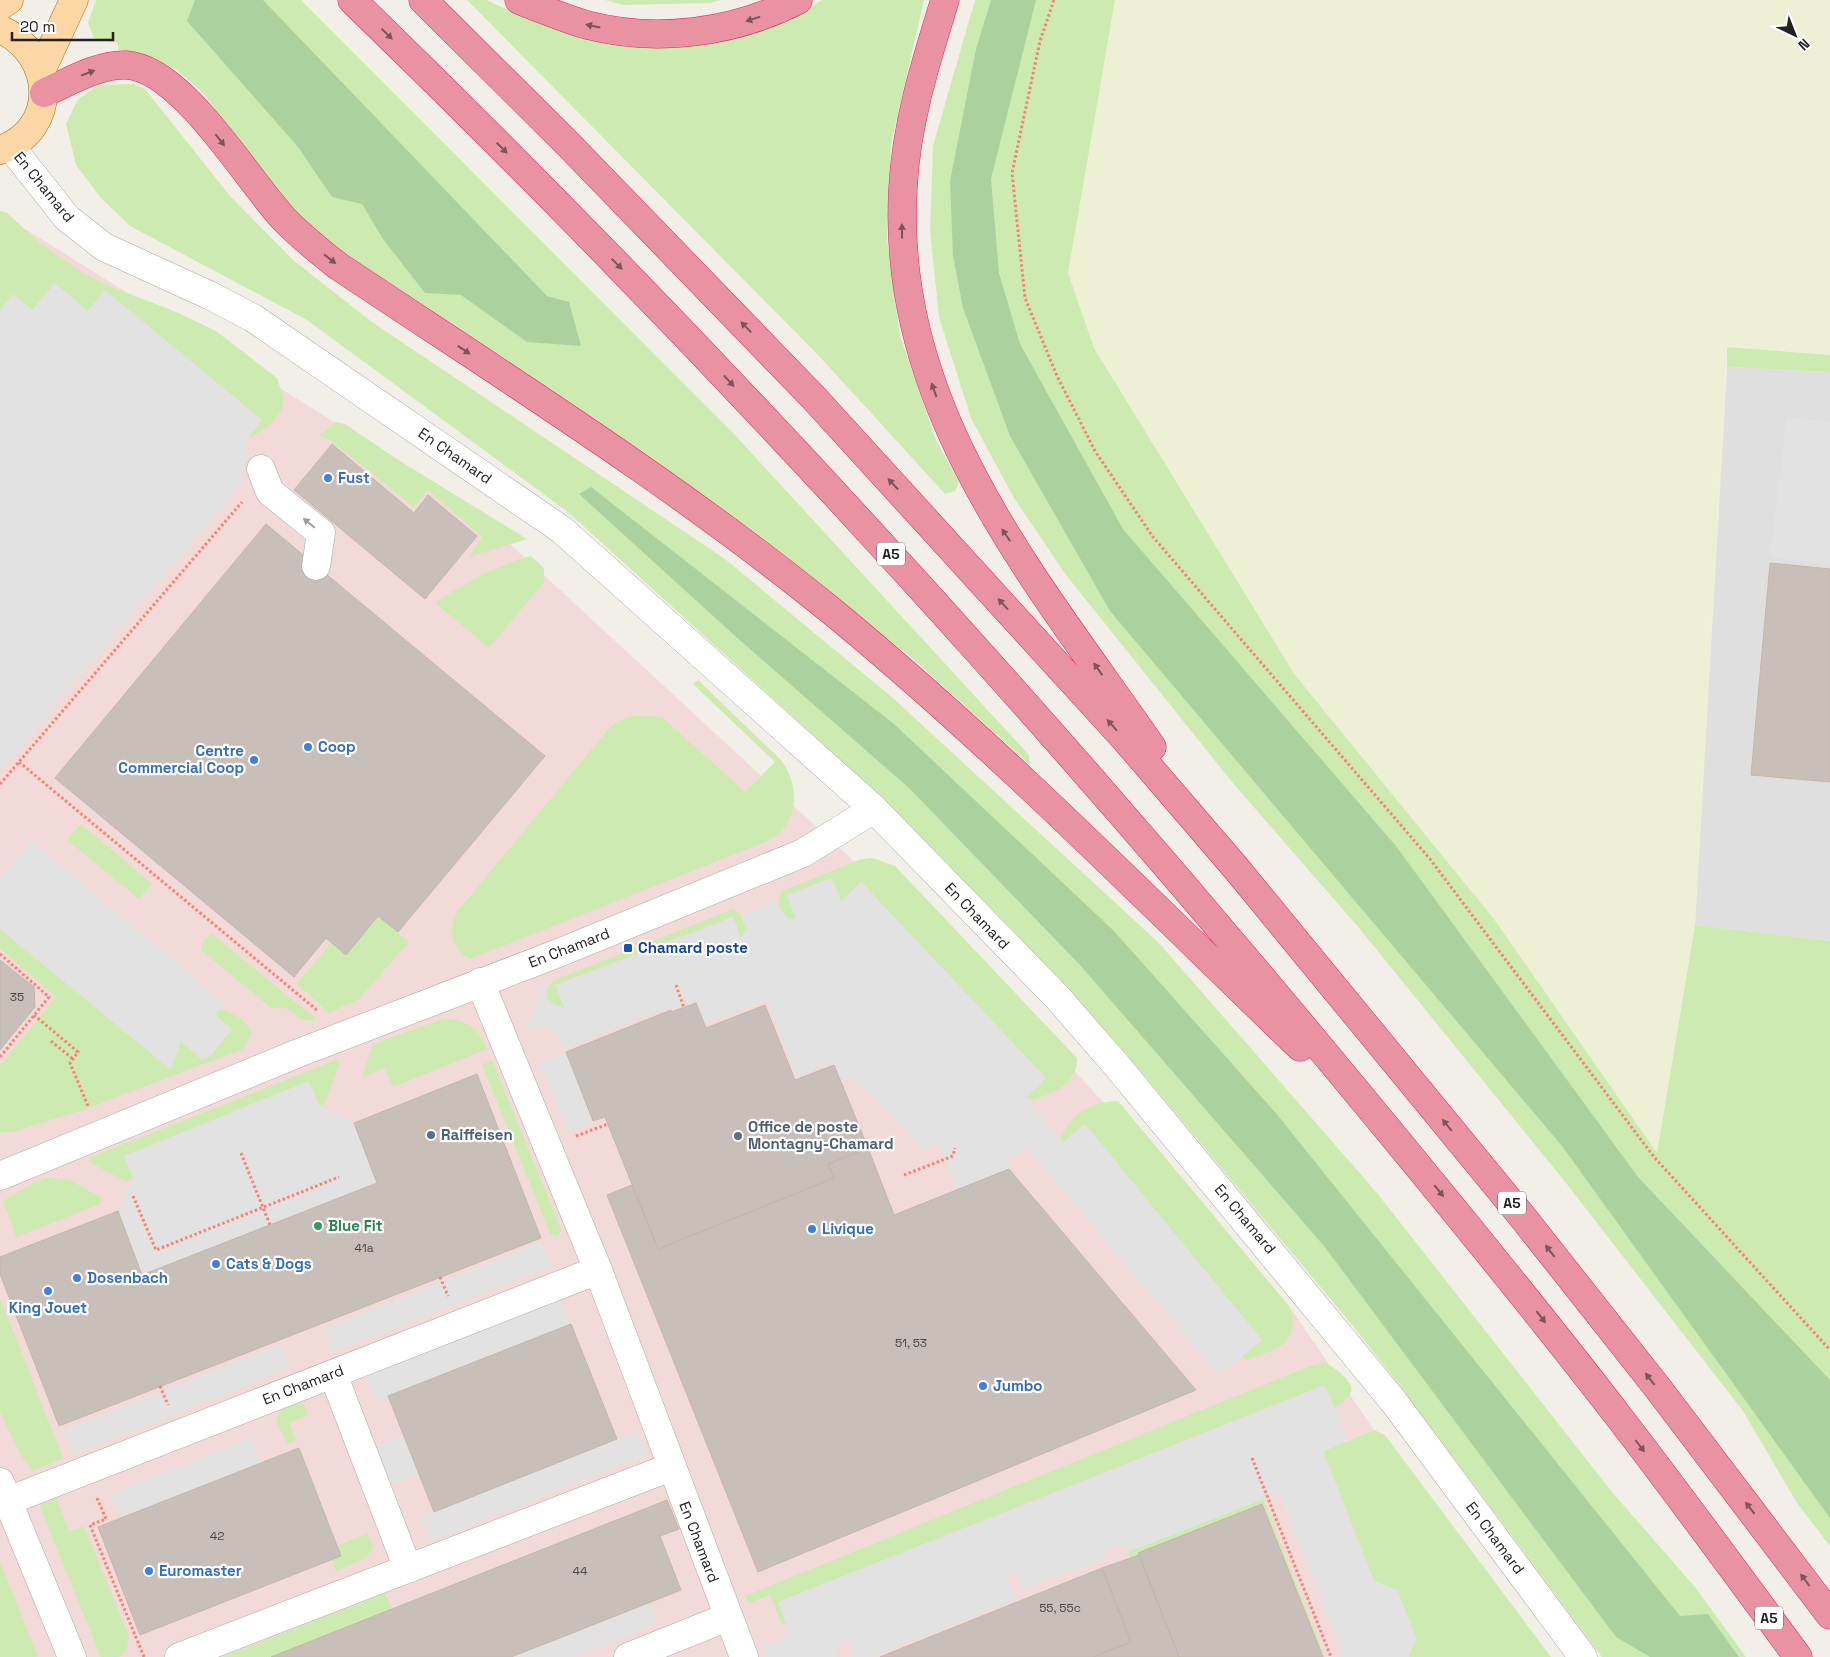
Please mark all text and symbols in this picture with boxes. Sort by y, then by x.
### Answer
scale bar [12,10,114,42]
north arrow [1770,10,1820,60]
one-way arrow [745,15,760,23]
text: 20 m [20,17,55,36]
one-way arrow [584,21,600,29]
one-way arrow [381,28,393,40]
text: N [1794,35,1813,54]
one-way arrow [81,69,95,77]
one-way arrow [214,133,225,146]
one-way arrow [496,142,508,154]
street label: En Chamard [10,147,79,226]
one-way arrow [898,223,906,239]
one-way arrow [323,253,336,264]
one-way arrow [611,257,623,269]
one-way arrow [740,322,752,334]
one-way arrow [457,345,471,354]
one-way arrow [723,375,735,387]
one-way arrow [930,382,938,397]
street label: En Chamard [415,423,496,488]
place label: Fust [338,468,370,487]
marker: Fust [322,472,334,484]
one-way arrow [887,478,899,490]
one-way arrow [302,517,315,528]
one-way arrow [1001,528,1011,542]
road number: A5 [877,542,905,566]
one-way arrow [997,598,1009,610]
one-way arrow [1093,662,1103,676]
one-way arrow [1106,719,1118,731]
place label: Coop [318,737,356,756]
place label: Centre Commercial Coop [118,741,244,777]
marker: Coop [302,741,314,753]
marker: Centre Commercial Coop [248,754,260,766]
street label: En Chamard [941,878,1014,953]
street label: En Chamard [525,923,612,972]
place label: Chamard poste [638,938,748,957]
marker: Chamard poste [622,942,634,954]
house number: 35 [10,989,24,1005]
place label: Office de poste Montagny-Chamard [748,1117,894,1153]
one-way arrow [1442,1119,1453,1132]
place label: Raiffeisen [441,1125,513,1144]
marker: Raiffeisen [425,1129,437,1141]
marker: Office de poste Montagny-Chamard [732,1130,744,1142]
street label: En Chamard [1211,1180,1280,1258]
one-way arrow [1433,1184,1444,1197]
road number: A5 [1498,1192,1526,1214]
place label: Blue Fit [328,1216,383,1235]
place label: Livique [822,1219,874,1238]
marker: Blue Fit [312,1220,324,1232]
marker: Livique [806,1223,818,1235]
house number: 41a [354,1240,374,1256]
one-way arrow [1544,1245,1555,1258]
place label: Cats & Dogs [226,1254,312,1273]
marker: Cats & Dogs [210,1258,222,1270]
place label: Dosenbach [87,1268,168,1287]
marker: Dosenbach [71,1272,83,1284]
marker: King Jouet [42,1285,54,1297]
place label: King Jouet [9,1298,87,1317]
one-way arrow [1535,1311,1546,1324]
house number: 51, 53 [895,1335,927,1351]
street label: En Chamard [259,1360,346,1409]
one-way arrow [1645,1373,1656,1386]
place label: Jumbo [993,1376,1042,1395]
marker: Jumbo [977,1380,989,1392]
one-way arrow [1635,1439,1646,1452]
street label: En Chamard [675,1498,724,1585]
street label: En Chamard [1462,1498,1529,1578]
one-way arrow [1744,1502,1755,1515]
house number: 42 [210,1528,224,1544]
place label: Euromaster [159,1561,242,1580]
house number: 44 [572,1563,588,1579]
marker: Euromaster [143,1565,155,1577]
one-way arrow [1799,1574,1810,1587]
house number: 55, 55c [1039,1600,1081,1616]
road number: A5 [1755,1606,1783,1630]

